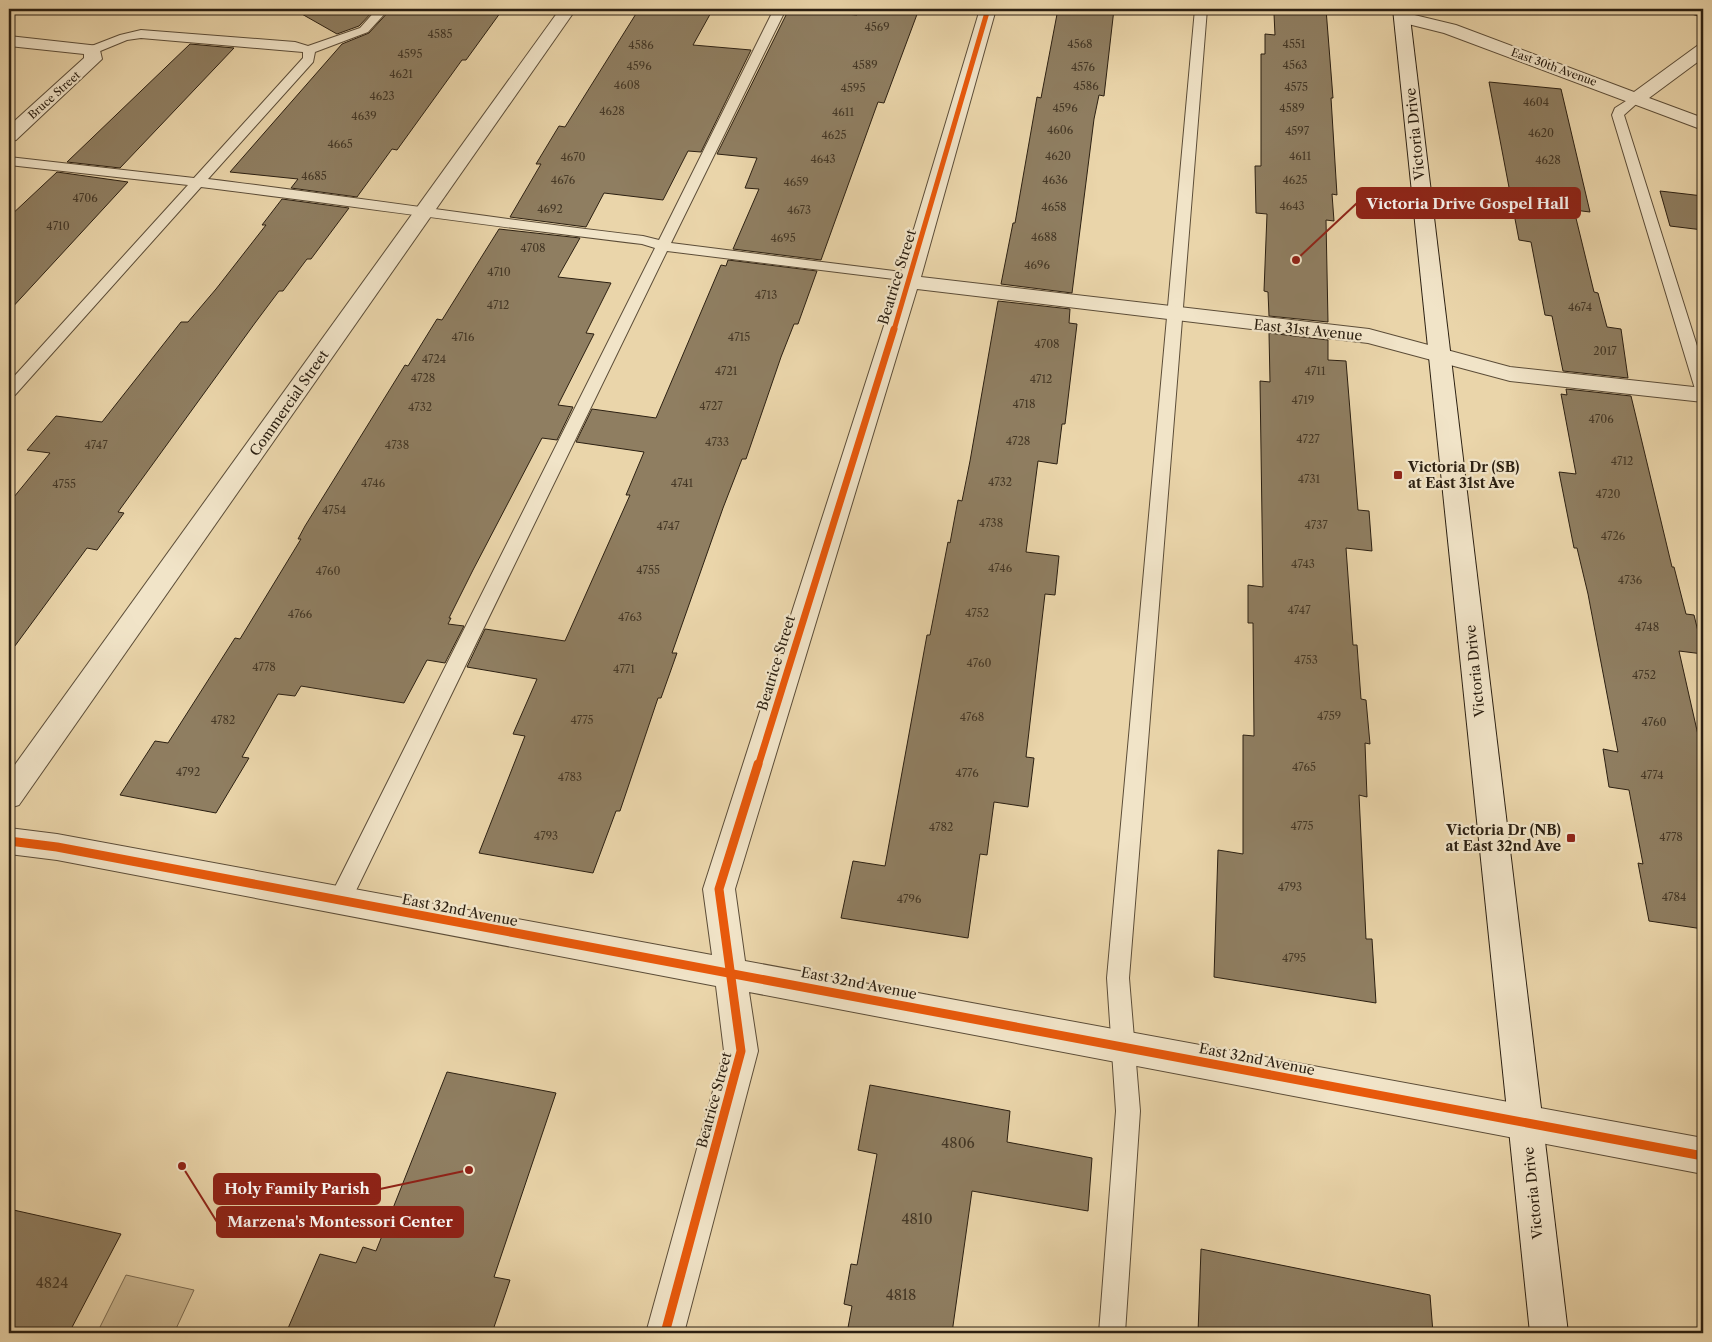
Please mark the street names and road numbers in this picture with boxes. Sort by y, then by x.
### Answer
street label: East 30th Avenue [1509,45,1599,89]
street label: Bruce Street [25,68,83,122]
street label: Victoria Drive [1401,87,1429,182]
street label: Beatrice Street [874,227,920,327]
street label: East 31st Avenue [1253,315,1363,345]
street label: Commercial Street [246,346,332,460]
street label: Beatrice Street [753,613,799,713]
street label: Victoria Drive [1461,624,1489,719]
street label: East 32nd Avenue [401,890,520,930]
street label: East 32nd Avenue [800,963,919,1003]
street label: East 32nd Avenue [1198,1039,1317,1079]
street label: Beatrice Street [693,1050,735,1150]
street label: Victoria Drive [1519,1146,1547,1241]

